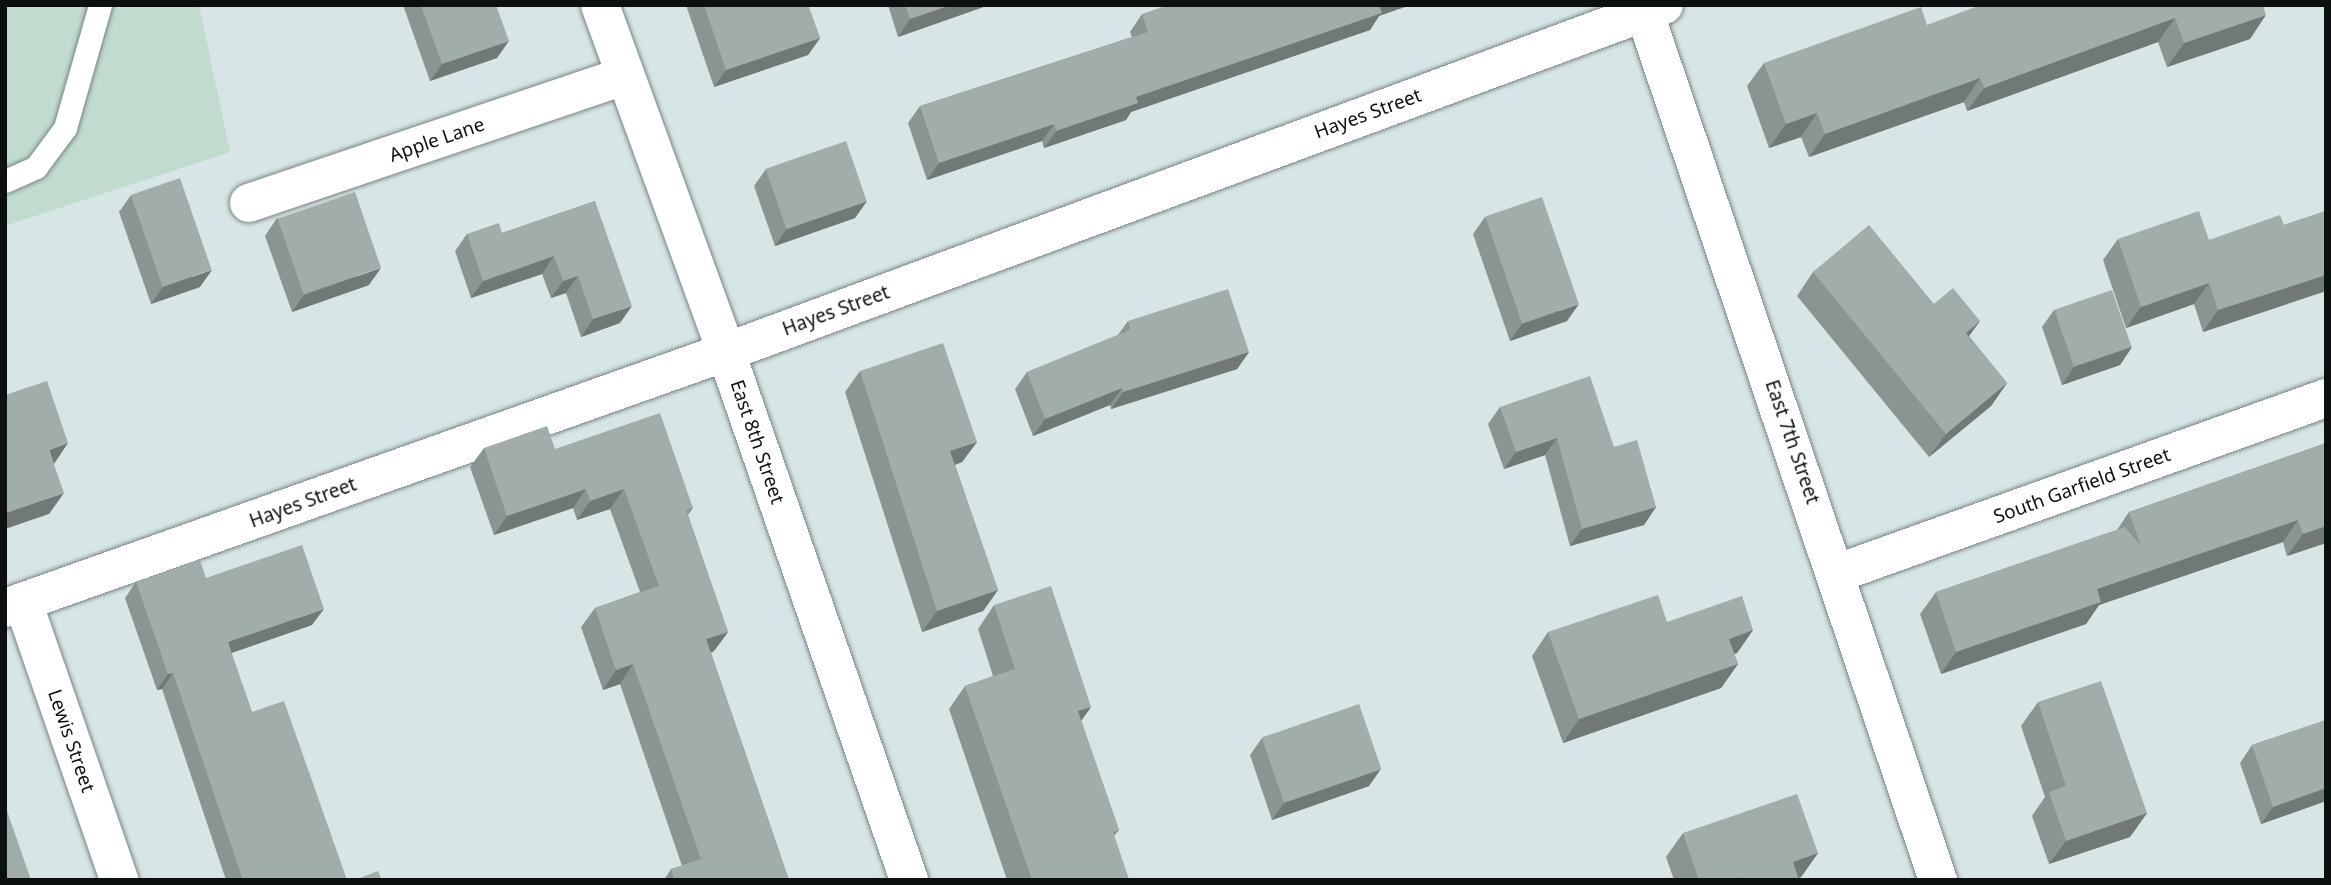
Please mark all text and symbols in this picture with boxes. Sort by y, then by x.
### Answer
street label: Hayes Street [1311,84,1425,144]
street label: Apple Lane [386,113,488,167]
street label: Hayes Street [779,281,893,341]
street label: East 8th Street [725,377,789,507]
street label: East 7th Street [1760,377,1824,507]
street label: South Garfield Street [1991,443,2173,529]
street label: Hayes Street [246,473,360,533]
street label: Lewis Street [43,687,99,795]

